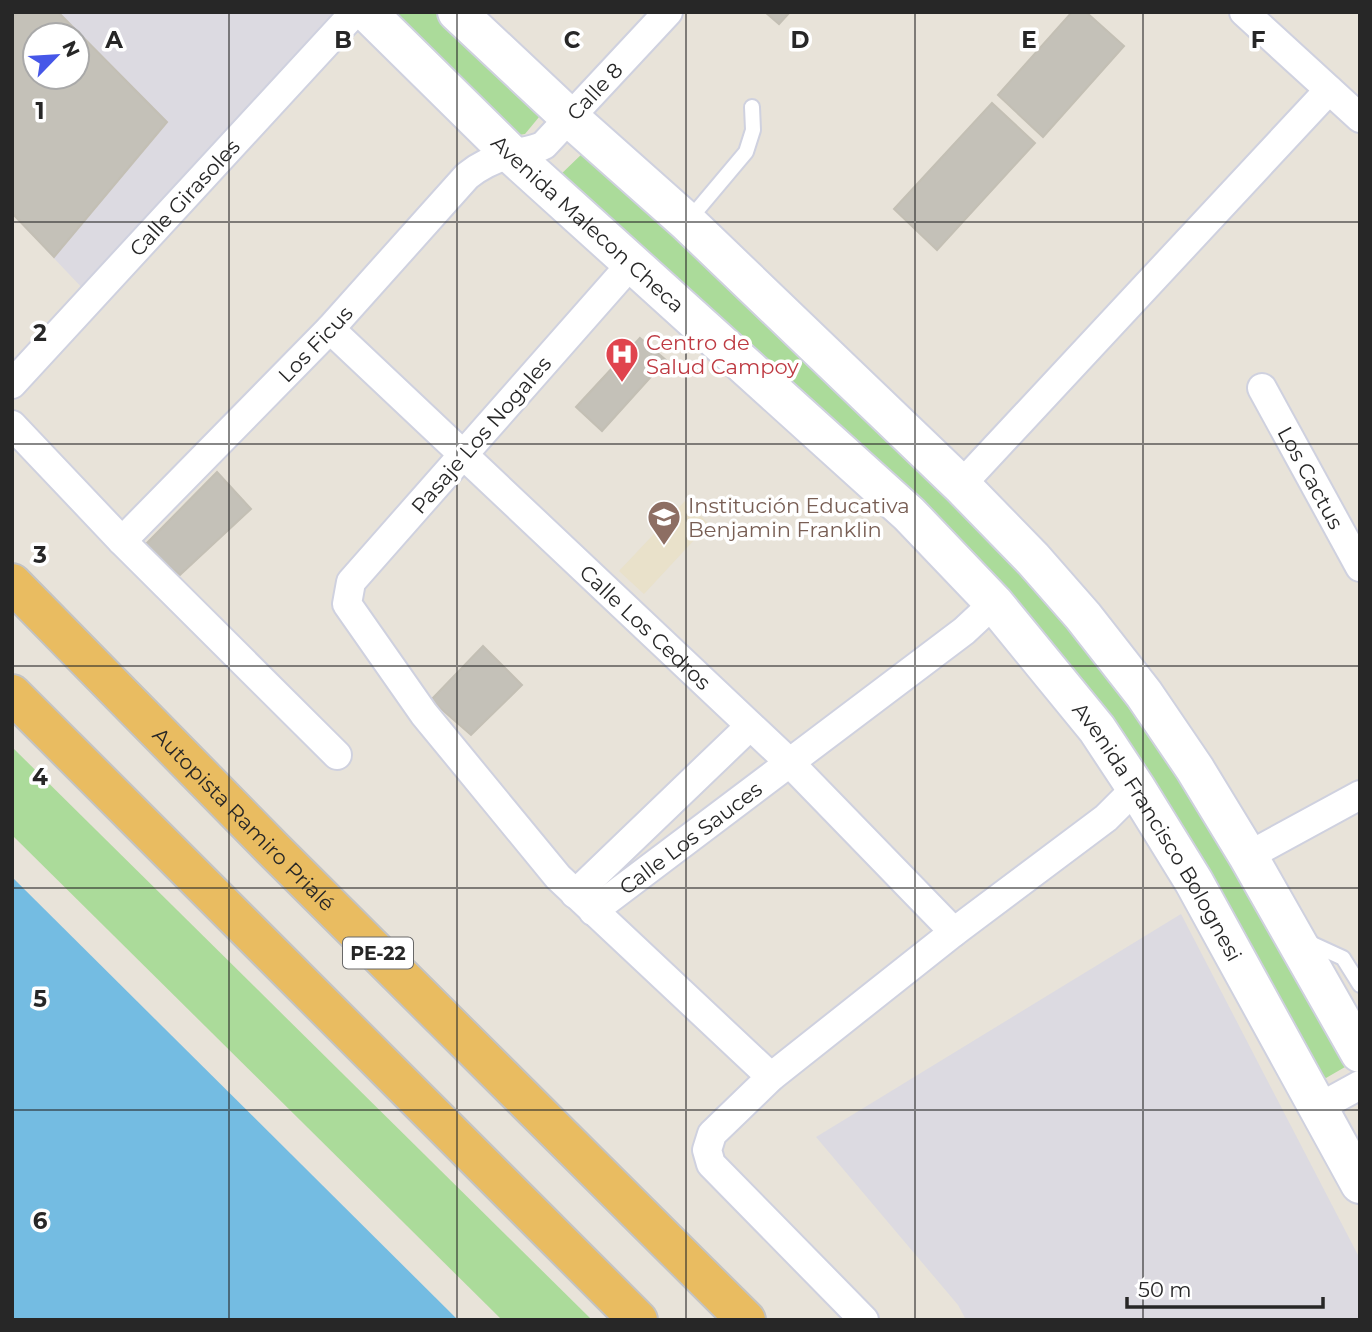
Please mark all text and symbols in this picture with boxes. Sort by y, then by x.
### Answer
north arrow [21,21,91,91]
text: A [104,26,123,54]
text: B [334,26,352,54]
text: C [564,26,581,54]
text: D [791,26,810,54]
text: E [1021,26,1037,54]
text: F [1251,26,1266,54]
text: N [57,37,85,61]
street label: Calle 8 [561,57,627,125]
text: 1 [35,97,45,125]
street label: Avenida Malecon Checa [487,130,690,317]
street label: Calle Girasoles [124,133,244,261]
street label: Los Ficus [273,300,357,387]
text: 2 [33,319,47,347]
place label: Centro de Salud Campoy [646,330,799,379]
hospital icon: Centro de Salud Campoy [603,335,641,384]
street label: Pasaje Los Nogales [406,351,556,519]
street label: Los Cactus [1273,422,1349,533]
place label: Institución Educativa Benjamin Franklin [688,493,910,542]
school or university icon: Institución Educativa Benjamin Franklin [645,498,683,547]
text: 3 [32,541,47,569]
street label: Calle Los Cedros [575,559,716,694]
street label: Avenida Francisco Bolognesi [1068,697,1248,965]
street label: Autopista Ramiro Prialé [148,722,340,916]
text: 4 [32,763,48,791]
street label: Calle Los Sauces [614,776,766,899]
road number: PE-22 [343,937,413,968]
text: 5 [33,985,47,1013]
text: 6 [33,1207,48,1235]
scale bar [1127,1266,1323,1310]
text: 50 m [1138,1277,1192,1302]

